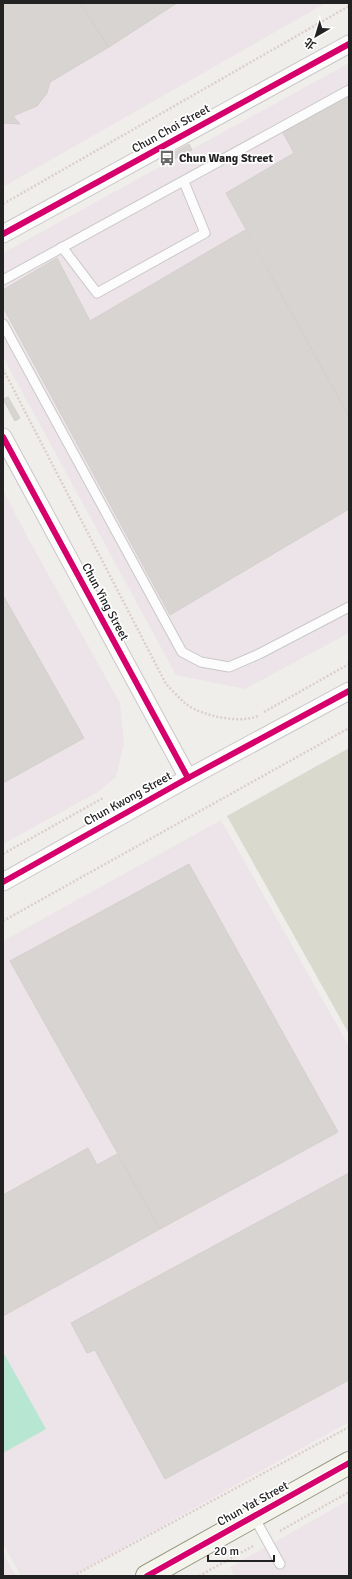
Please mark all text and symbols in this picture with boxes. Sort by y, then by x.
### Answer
north arrow [296,16,336,56]
text: 北 [302,35,318,52]
street label: Chun Choi Street [129,101,213,157]
bus stop icon: Chun Wang Street [158,149,176,167]
place label: Chun Wang Street [179,151,274,166]
street label: Chun Ying Street [78,561,132,643]
street label: Chun Kwong Street [82,769,174,829]
street label: Chun Yat Street [215,1478,291,1530]
scale bar [208,1537,274,1563]
text: 20 m [214,1544,239,1559]

